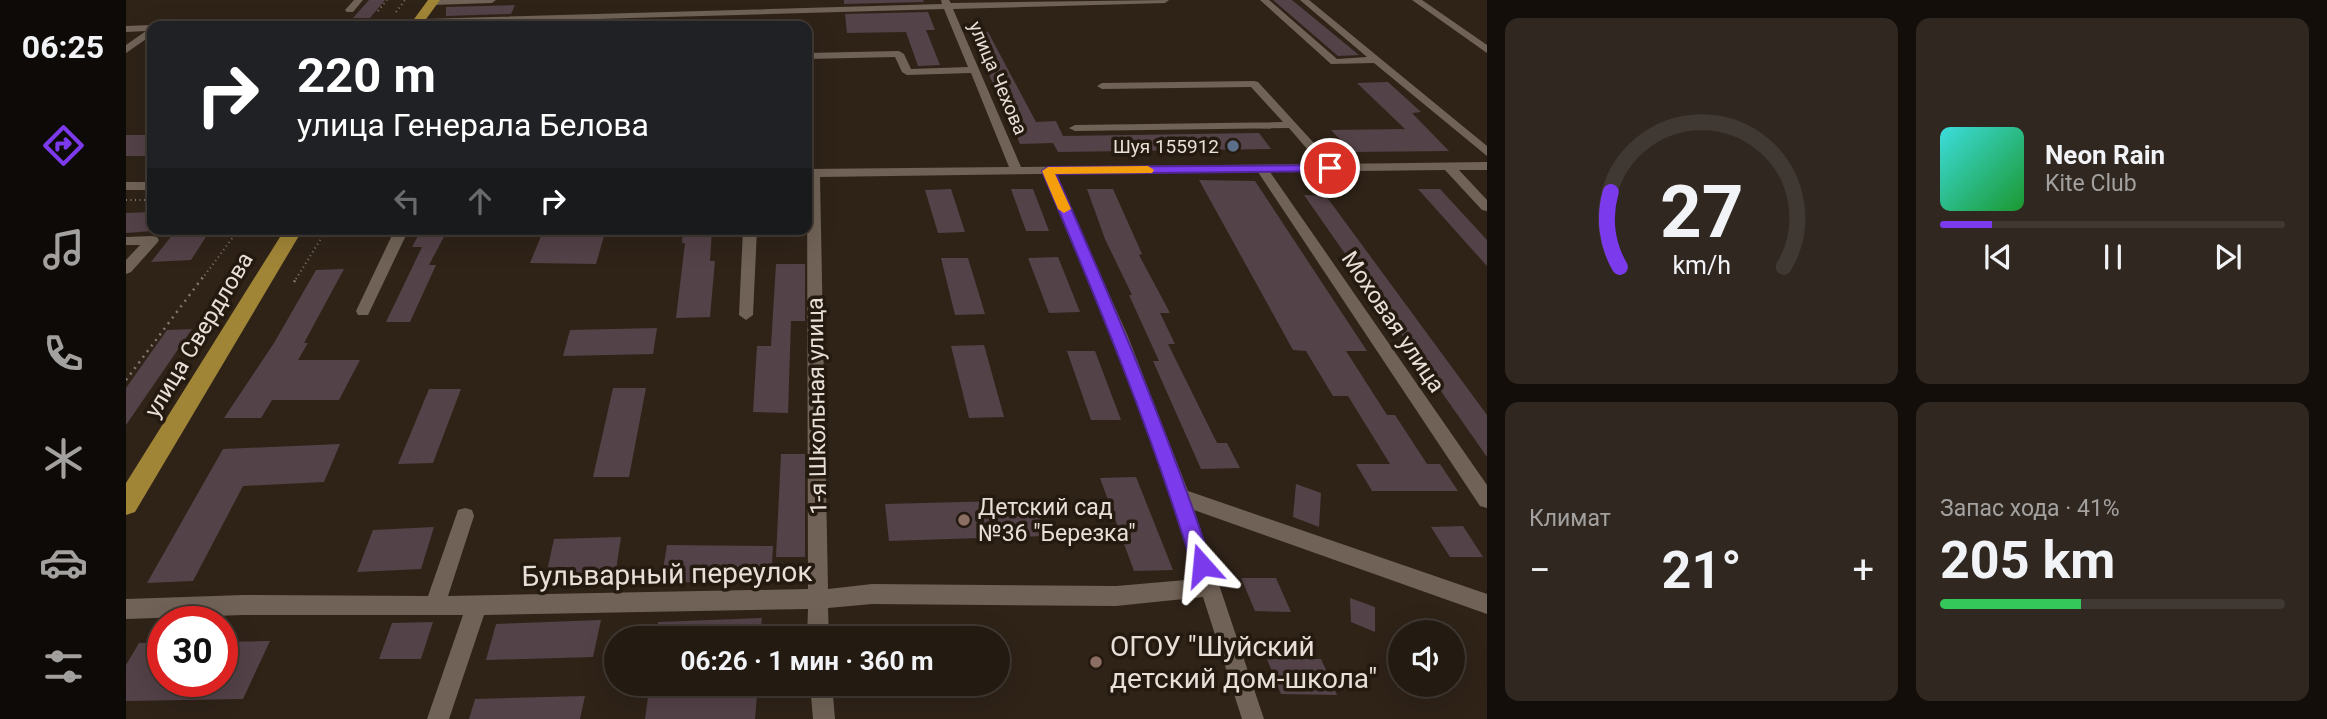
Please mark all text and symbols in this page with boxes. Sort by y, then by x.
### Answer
street label: улица Чехова [964,18,1032,138]
text: 06:25 [22,28,104,66]
text: 220 m [297,47,436,104]
icon: right [182,49,273,140]
text: улица Генерала Белова [297,106,649,144]
icon: directions [39,121,88,170]
place label: Шуя 155912 [1113,135,1219,158]
marker: Шуя 155912 [1225,138,1241,154]
pin [1300,138,1360,198]
text: Neon Rain [2045,140,2165,170]
icon: arrive [1311,149,1349,187]
text: 27 [1660,170,1743,256]
text: Kite Club [2045,170,2137,197]
icon: left [388,182,426,220]
icon: ahead [461,182,499,220]
icon: right [534,182,572,220]
icon: music [39,225,88,274]
icon: previous [1979,238,2017,276]
icon: pause [2094,238,2132,276]
icon: next [2209,238,2247,276]
street label: Моховая улица [1336,246,1450,398]
street label: улица Свердлова [139,248,259,422]
text: km/h [1672,251,1731,280]
street label: 1-я Школьная улица [802,297,832,515]
icon: phone [39,329,88,378]
icon: climate [39,434,88,483]
place label: Детский сад №36 "Березка" [978,494,1136,547]
text: Запас хода · 41% [1940,495,2120,522]
text: Климат [1529,505,1611,532]
marker: Детский сад №36 "Березка" [956,512,972,528]
position arrow [1165,528,1239,602]
text: 205 km [1940,530,2115,591]
icon: car [39,538,88,587]
text: 21° [1662,540,1742,601]
text: − [1529,548,1551,592]
text: + [1852,548,1874,592]
street label: Бульварный переулок [521,555,813,593]
speed limit sign: 30 [147,606,238,697]
map controls [1388,620,1465,697]
button: sound [1388,620,1465,697]
place label: ОГОУ "Шуйский детский дом-школа" [1110,630,1377,695]
icon: filters [39,642,88,691]
text: 06:26 · 1 мин · 360 m [681,646,933,676]
marker: ОГОУ "Шуйский детский дом-школа" [1088,654,1104,670]

